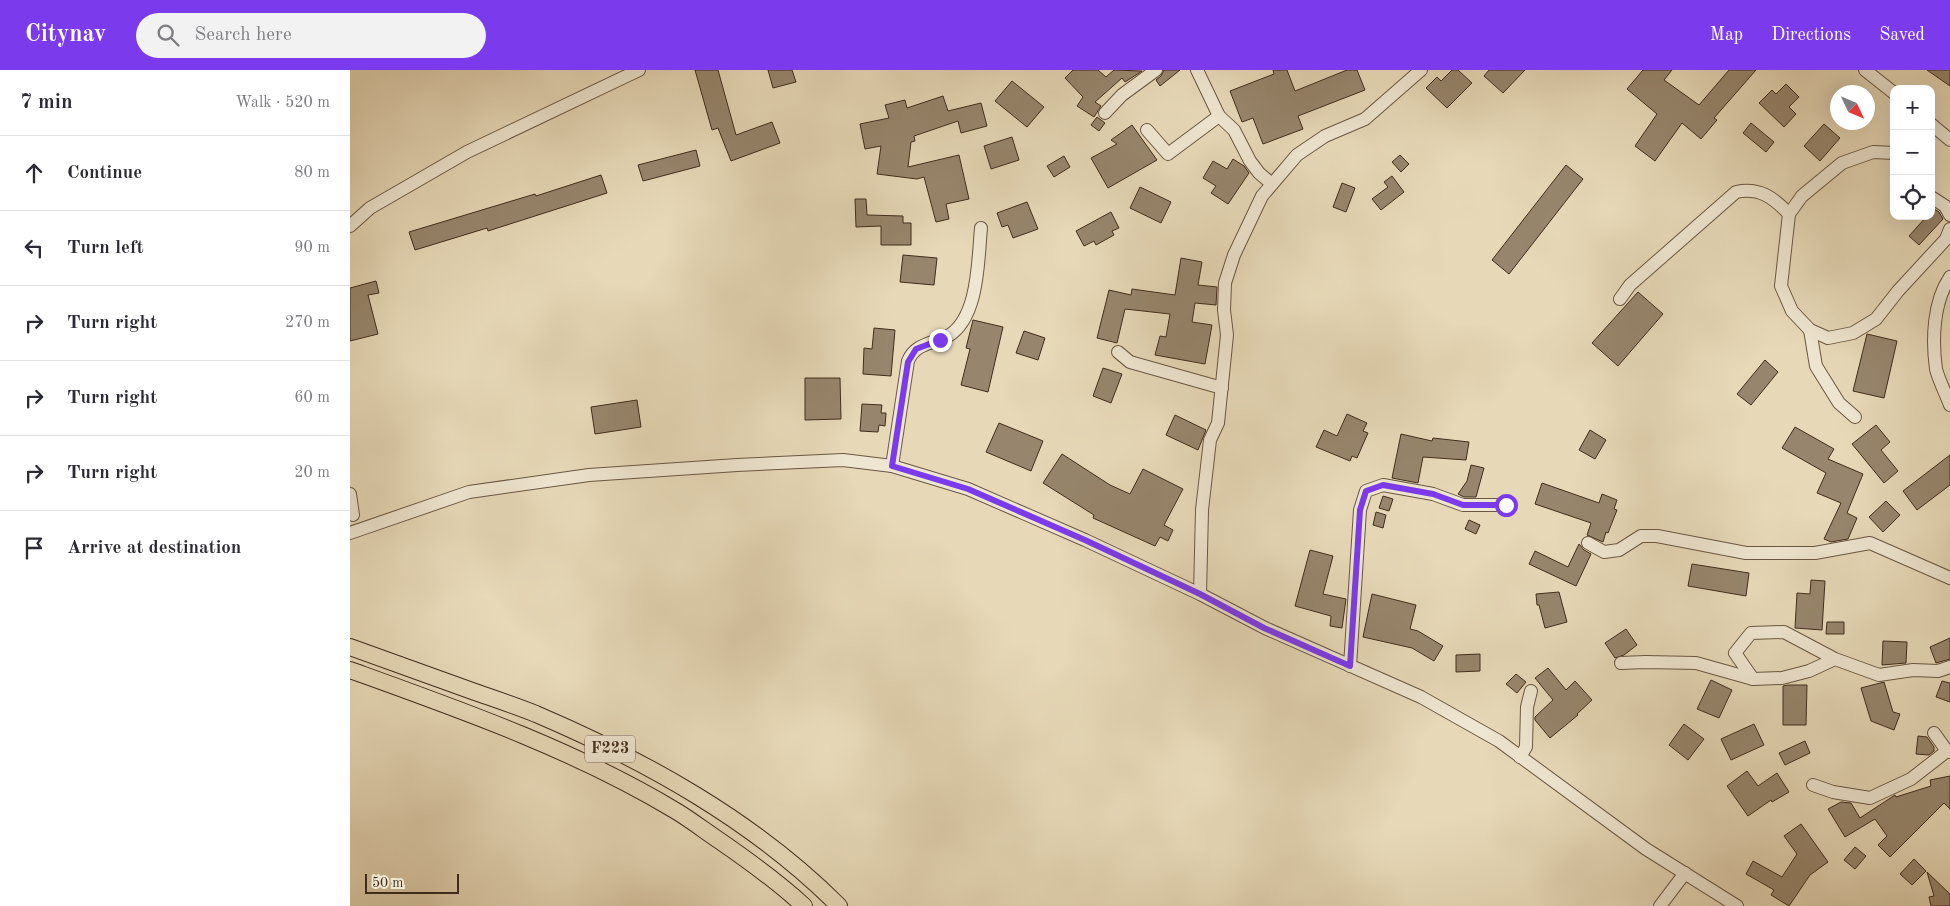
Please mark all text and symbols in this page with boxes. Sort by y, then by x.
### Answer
search box [136,13,486,58]
icon: search [154,21,182,49]
text: Citynav [25,23,106,47]
text: Search here [194,26,292,45]
text: Map [1710,26,1743,44]
text: Directions [1771,26,1851,44]
text: Saved [1879,26,1925,44]
north arrow [1830,85,1875,130]
map controls [1890,85,1935,220]
button: + [1890,85,1935,130]
text: 7 min [20,92,73,113]
text: Walk · 520 m [235,95,330,111]
button: − [1890,130,1935,175]
icon: ahead [20,159,48,187]
text: Continue [67,164,142,183]
text: 80 m [294,165,330,181]
button: locate [1890,175,1935,220]
icon: left [20,234,48,262]
text: Turn left [67,239,144,258]
text: 90 m [294,240,330,256]
icon: right [20,309,48,337]
text: Turn right [67,314,157,333]
text: 270 m [285,315,330,331]
route end [929,329,952,352]
icon: right [20,384,48,412]
text: Turn right [67,389,157,408]
text: 60 m [294,390,330,406]
icon: right [20,459,48,487]
text: Turn right [67,464,157,483]
text: 20 m [294,465,330,481]
route start [1495,494,1518,517]
icon: arrive [20,534,48,562]
text: Arrive at destination [67,539,241,558]
road number: F223 [585,736,635,762]
scale bar [365,871,459,894]
text: 50 m [372,876,403,890]

